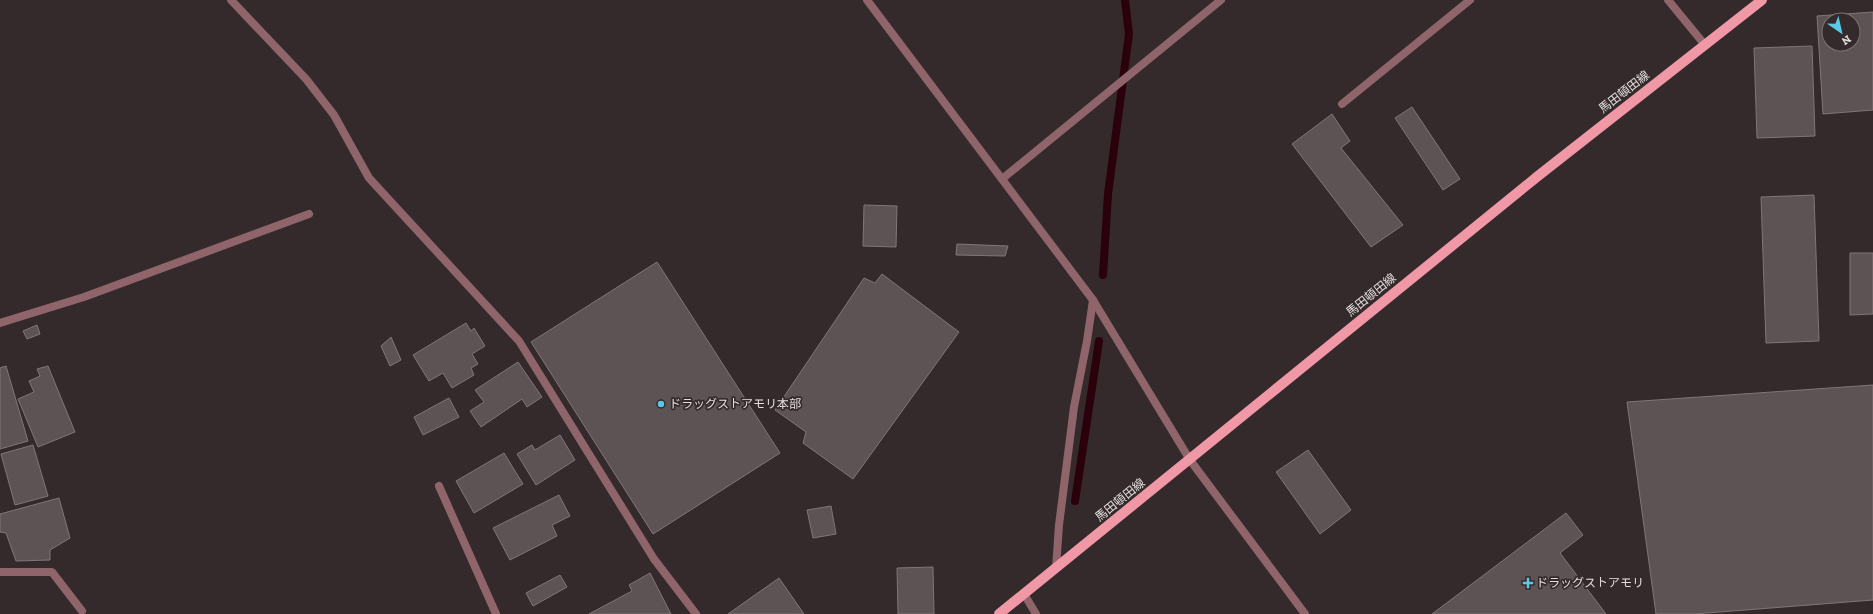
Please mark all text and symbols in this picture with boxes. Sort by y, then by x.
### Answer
north arrow [1821,12,1861,52]
text: N [1839,32,1853,48]
street label: 馬田頓田線 [1596,68,1652,116]
street label: 馬田頓田線 [1343,271,1399,319]
place label: ドラッグストアモリ本部 [669,397,801,411]
marker: ドラッグストアモリ本部 [656,399,666,409]
street label: 馬田頓田線 [1092,476,1148,524]
place label: ドラッグストアモリ [1536,576,1644,590]
marker: ドラッグストアモリ [1523,578,1533,588]

